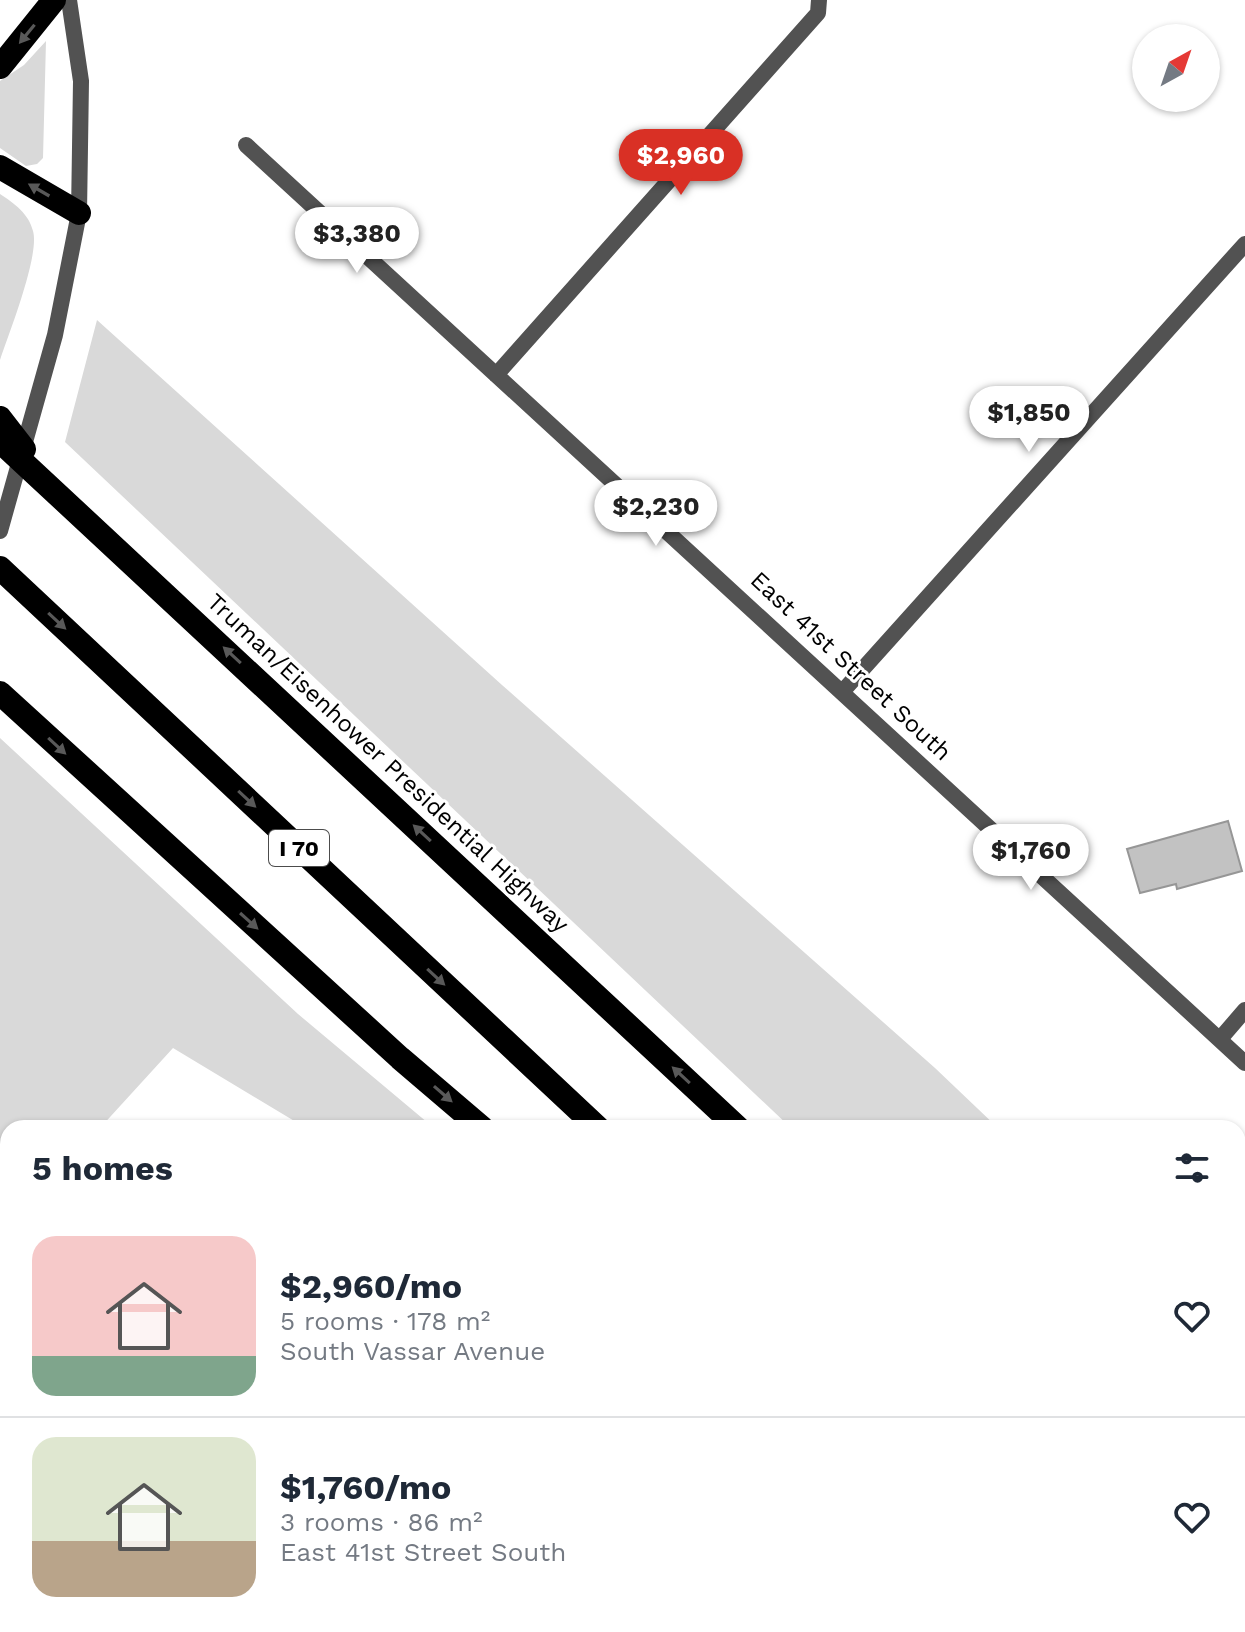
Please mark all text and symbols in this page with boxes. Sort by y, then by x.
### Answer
one-way arrow [20,24,36,44]
north arrow [1132,24,1220,112]
map controls [1132,24,1220,112]
pin: $2,960 [616,129,746,197]
text: $2,960 [637,140,725,170]
one-way arrow [28,183,50,197]
pin: $3,380 [292,207,422,275]
text: $3,380 [313,218,401,248]
pin: $1,850 [964,386,1094,454]
text: $1,850 [987,397,1071,427]
pin: $2,230 [591,480,721,548]
text: $2,230 [612,491,700,521]
street label: East 41st Street South [745,566,957,766]
street label: Truman/Eisenhower Presidential Highway [202,588,575,939]
one-way arrow [47,611,66,630]
one-way arrow [223,647,242,665]
one-way arrow [47,736,66,754]
one-way arrow [237,789,256,807]
one-way arrow [413,824,432,843]
pin: $1,760 [966,824,1096,892]
road number: I 70 [269,830,329,866]
text: $1,760 [991,835,1071,865]
one-way arrow [240,911,259,929]
one-way arrow [427,967,446,985]
one-way arrow [672,1066,691,1084]
one-way arrow [433,1085,452,1103]
icon: filters [1170,1146,1214,1190]
text: 5 homes [32,1148,173,1188]
text: $2,960/mo [280,1266,462,1306]
icon: home [96,1268,192,1364]
icon: heart [1170,1294,1214,1338]
text: 5 rooms · 178 m² [280,1306,490,1336]
text: South Vassar Avenue [280,1336,545,1366]
text: $1,760/mo [280,1467,451,1507]
icon: home [96,1469,192,1565]
icon: heart [1170,1495,1214,1539]
text: 3 rooms · 86 m² [280,1507,482,1537]
text: East 41st Street South [280,1537,566,1567]

